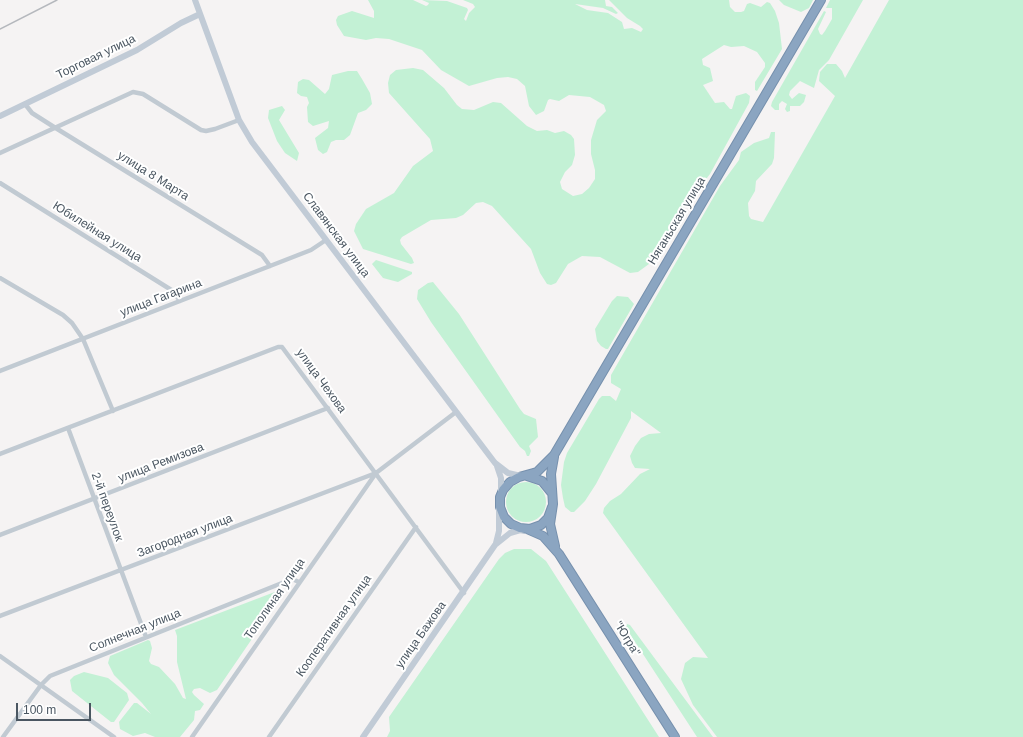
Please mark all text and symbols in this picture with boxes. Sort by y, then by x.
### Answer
street label: Торговая улица [54,32,138,82]
street label: улица 8 Марта [115,148,191,204]
street label: Няганьская улица [645,175,709,267]
street label: Славянская улица [299,190,373,280]
street label: Юбилейная улица [50,199,144,265]
street label: улица Гагарина [118,276,204,320]
street label: улица Чехова [293,346,349,416]
street label: улица Ремизова [116,440,206,486]
street label: 2-й переулок [88,471,126,543]
street label: Загородная улица [135,511,235,561]
street label: Тополиная улица [242,556,308,642]
street label: Кооперативная улица [293,572,375,680]
street label: улица Бажова [393,599,449,671]
street label: Солнечная улица [87,606,183,656]
street label: "Югра" [611,619,643,659]
scale bar [18,695,93,721]
text: 100 m [23,703,56,717]

